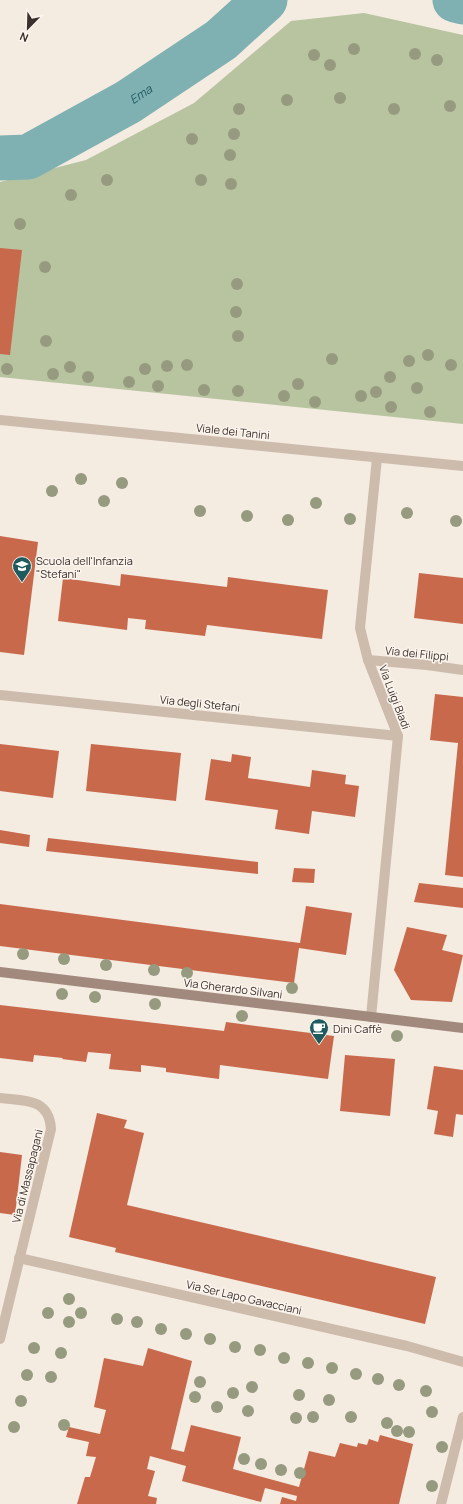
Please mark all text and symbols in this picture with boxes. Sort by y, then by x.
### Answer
north arrow [8,8,48,48]
text: N [17,29,30,46]
water label: Ema [126,79,156,107]
street label: Viale dei Tanini [195,420,271,442]
place label: Scuola dell'Infanzia "Stefani" [36,553,133,581]
school or university icon: Scuola dell'Infanzia "Stefani" [11,555,33,583]
street label: Via dei Filippi [384,642,450,664]
street label: Via Luigi Biadi [376,663,414,731]
street label: Via degli Stefani [159,691,241,715]
street label: Via Gherardo Silvani [183,975,283,1001]
cafe icon: Dini Caffè [308,1017,330,1045]
place label: Dini Caffè [333,1021,383,1036]
street label: Via di Massapagani [8,1128,46,1224]
street label: Via Ser Lapo Gavacciani [185,1276,303,1318]

